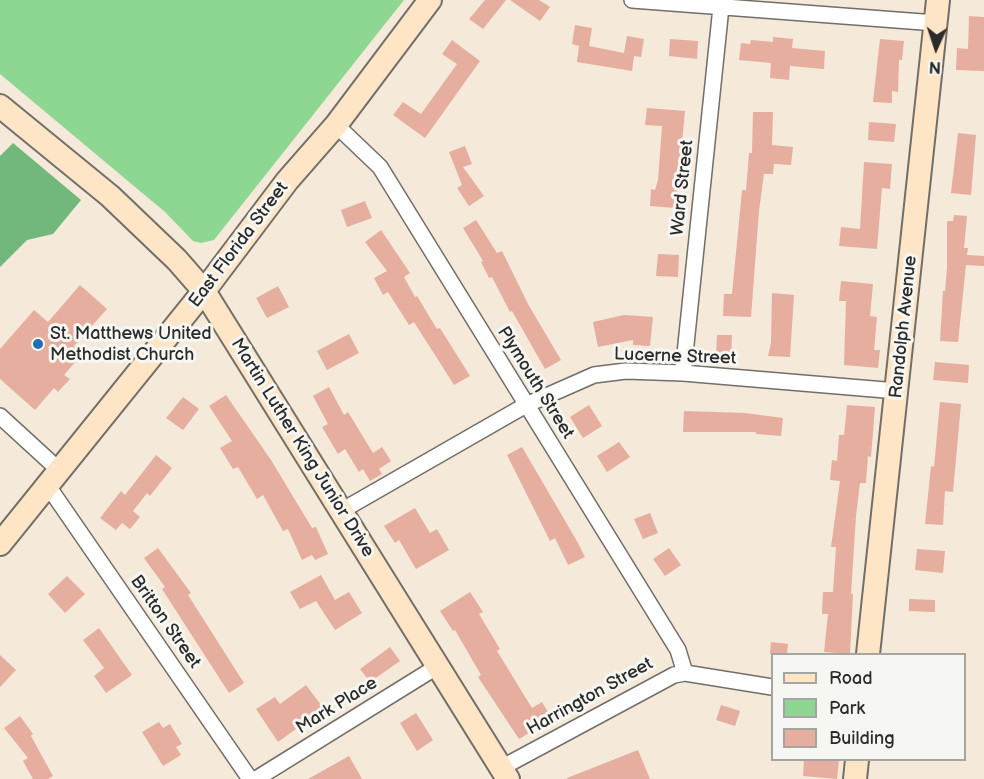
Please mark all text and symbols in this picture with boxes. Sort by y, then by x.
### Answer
north arrow [906,18,966,78]
text: N [929,57,942,76]
street label: Ward Street [667,139,699,237]
street label: East Florida Street [185,178,293,312]
street label: Randolph Avenue [886,255,922,399]
place label: St. Matthews United Methodist Church [50,323,212,366]
street label: Plymouth Street [492,323,578,443]
street label: Martin Luther King Junior Drive [226,335,378,561]
marker: St. Matthews United Methodist Church [31,337,45,351]
street label: Lucerne Street [614,344,736,370]
street label: Britton Street [125,571,205,673]
street label: Harrington Street [523,653,657,741]
legend [771,653,966,761]
text: Road [829,668,873,689]
street label: Mark Place [292,673,382,739]
text: Park [829,698,865,719]
text: Building [829,728,895,749]

